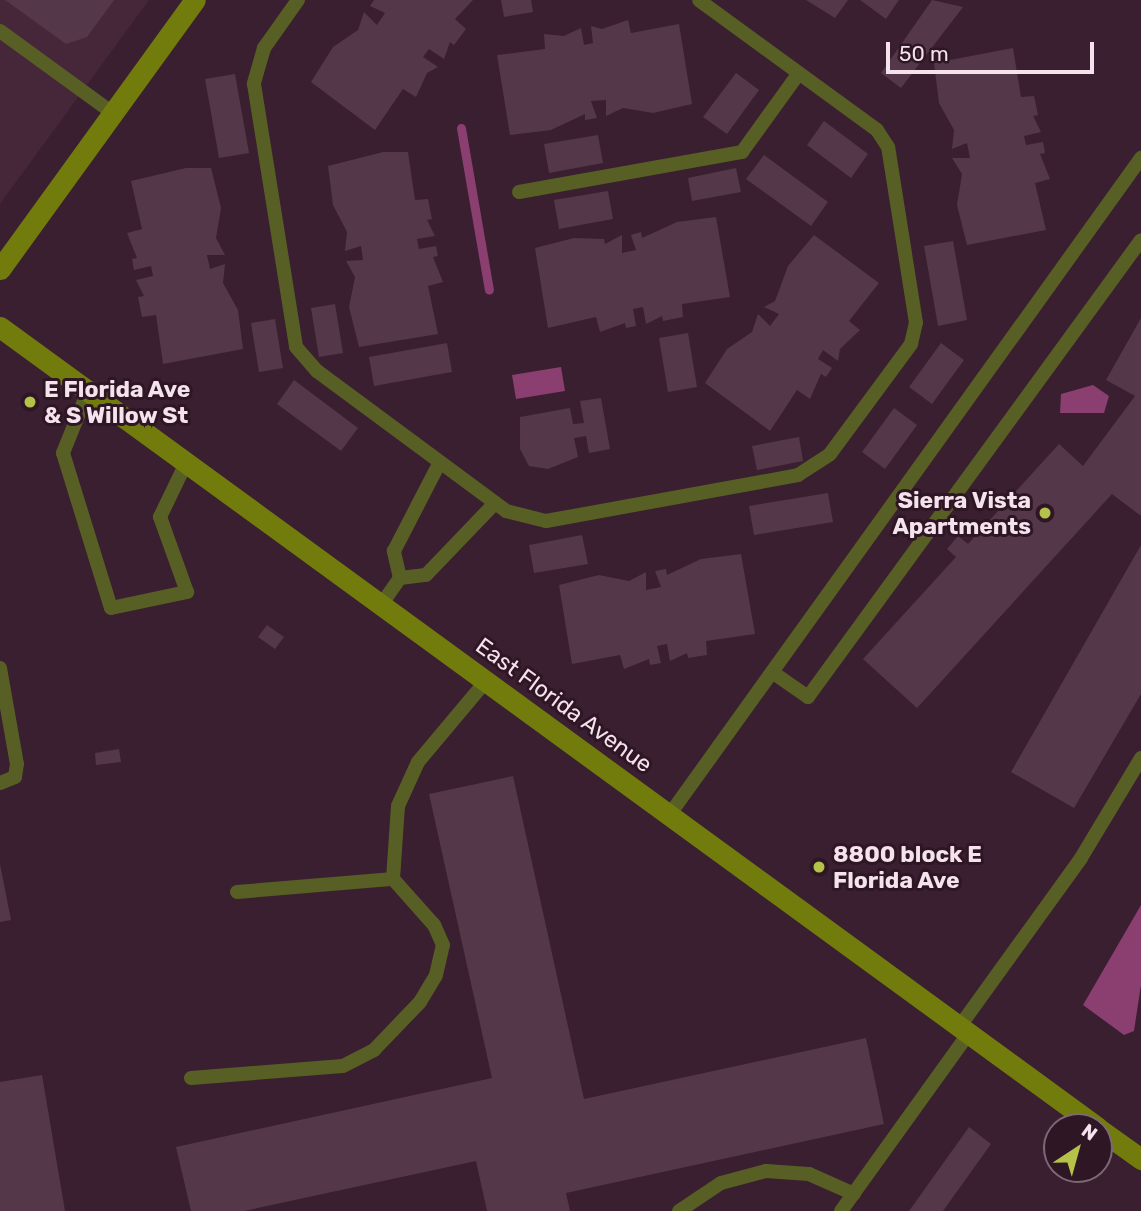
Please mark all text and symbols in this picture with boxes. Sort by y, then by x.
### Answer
scale bar [889,28,1097,72]
text: 50 m [899,41,949,66]
place label: E Florida Ave & S Willow St [44,375,191,429]
marker: E Florida Ave & S Willow St [22,394,38,410]
place label: Sierra Vista Apartments [892,486,1031,540]
marker: Sierra Vista Apartments [1037,505,1053,521]
street label: East Florida Avenue [470,632,658,778]
place label: 8800 block E Florida Ave [833,840,982,894]
marker: 8800 block E Florida Ave [811,859,827,875]
north arrow [1043,1113,1113,1183]
text: N [1077,1119,1102,1146]

